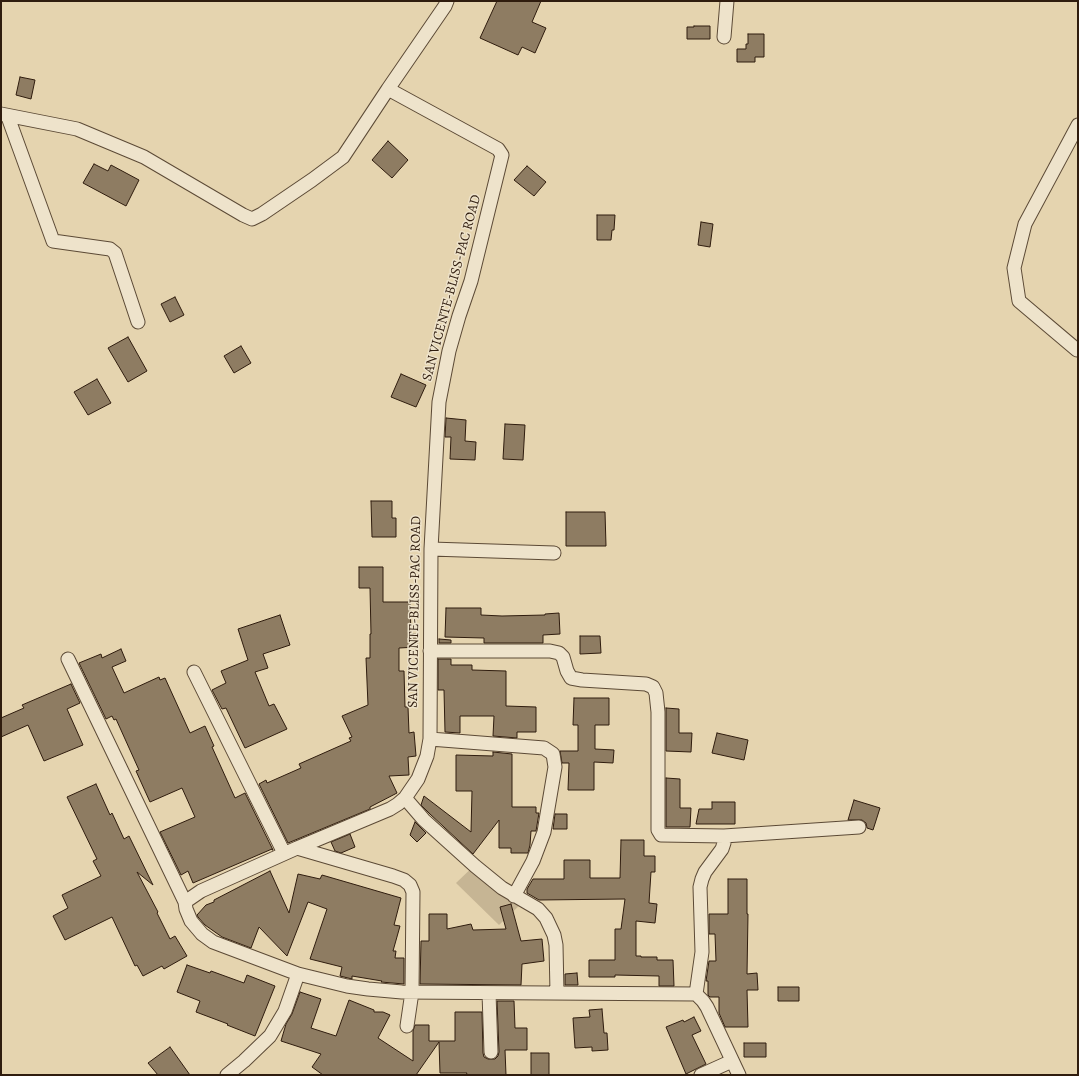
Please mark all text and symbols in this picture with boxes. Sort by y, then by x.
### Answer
street label: SAN VICENTE-BLISS-PAC ROAD [419,193,485,383]
street label: SAN VICENTE-BLISS-PAC ROAD [405,516,425,708]

